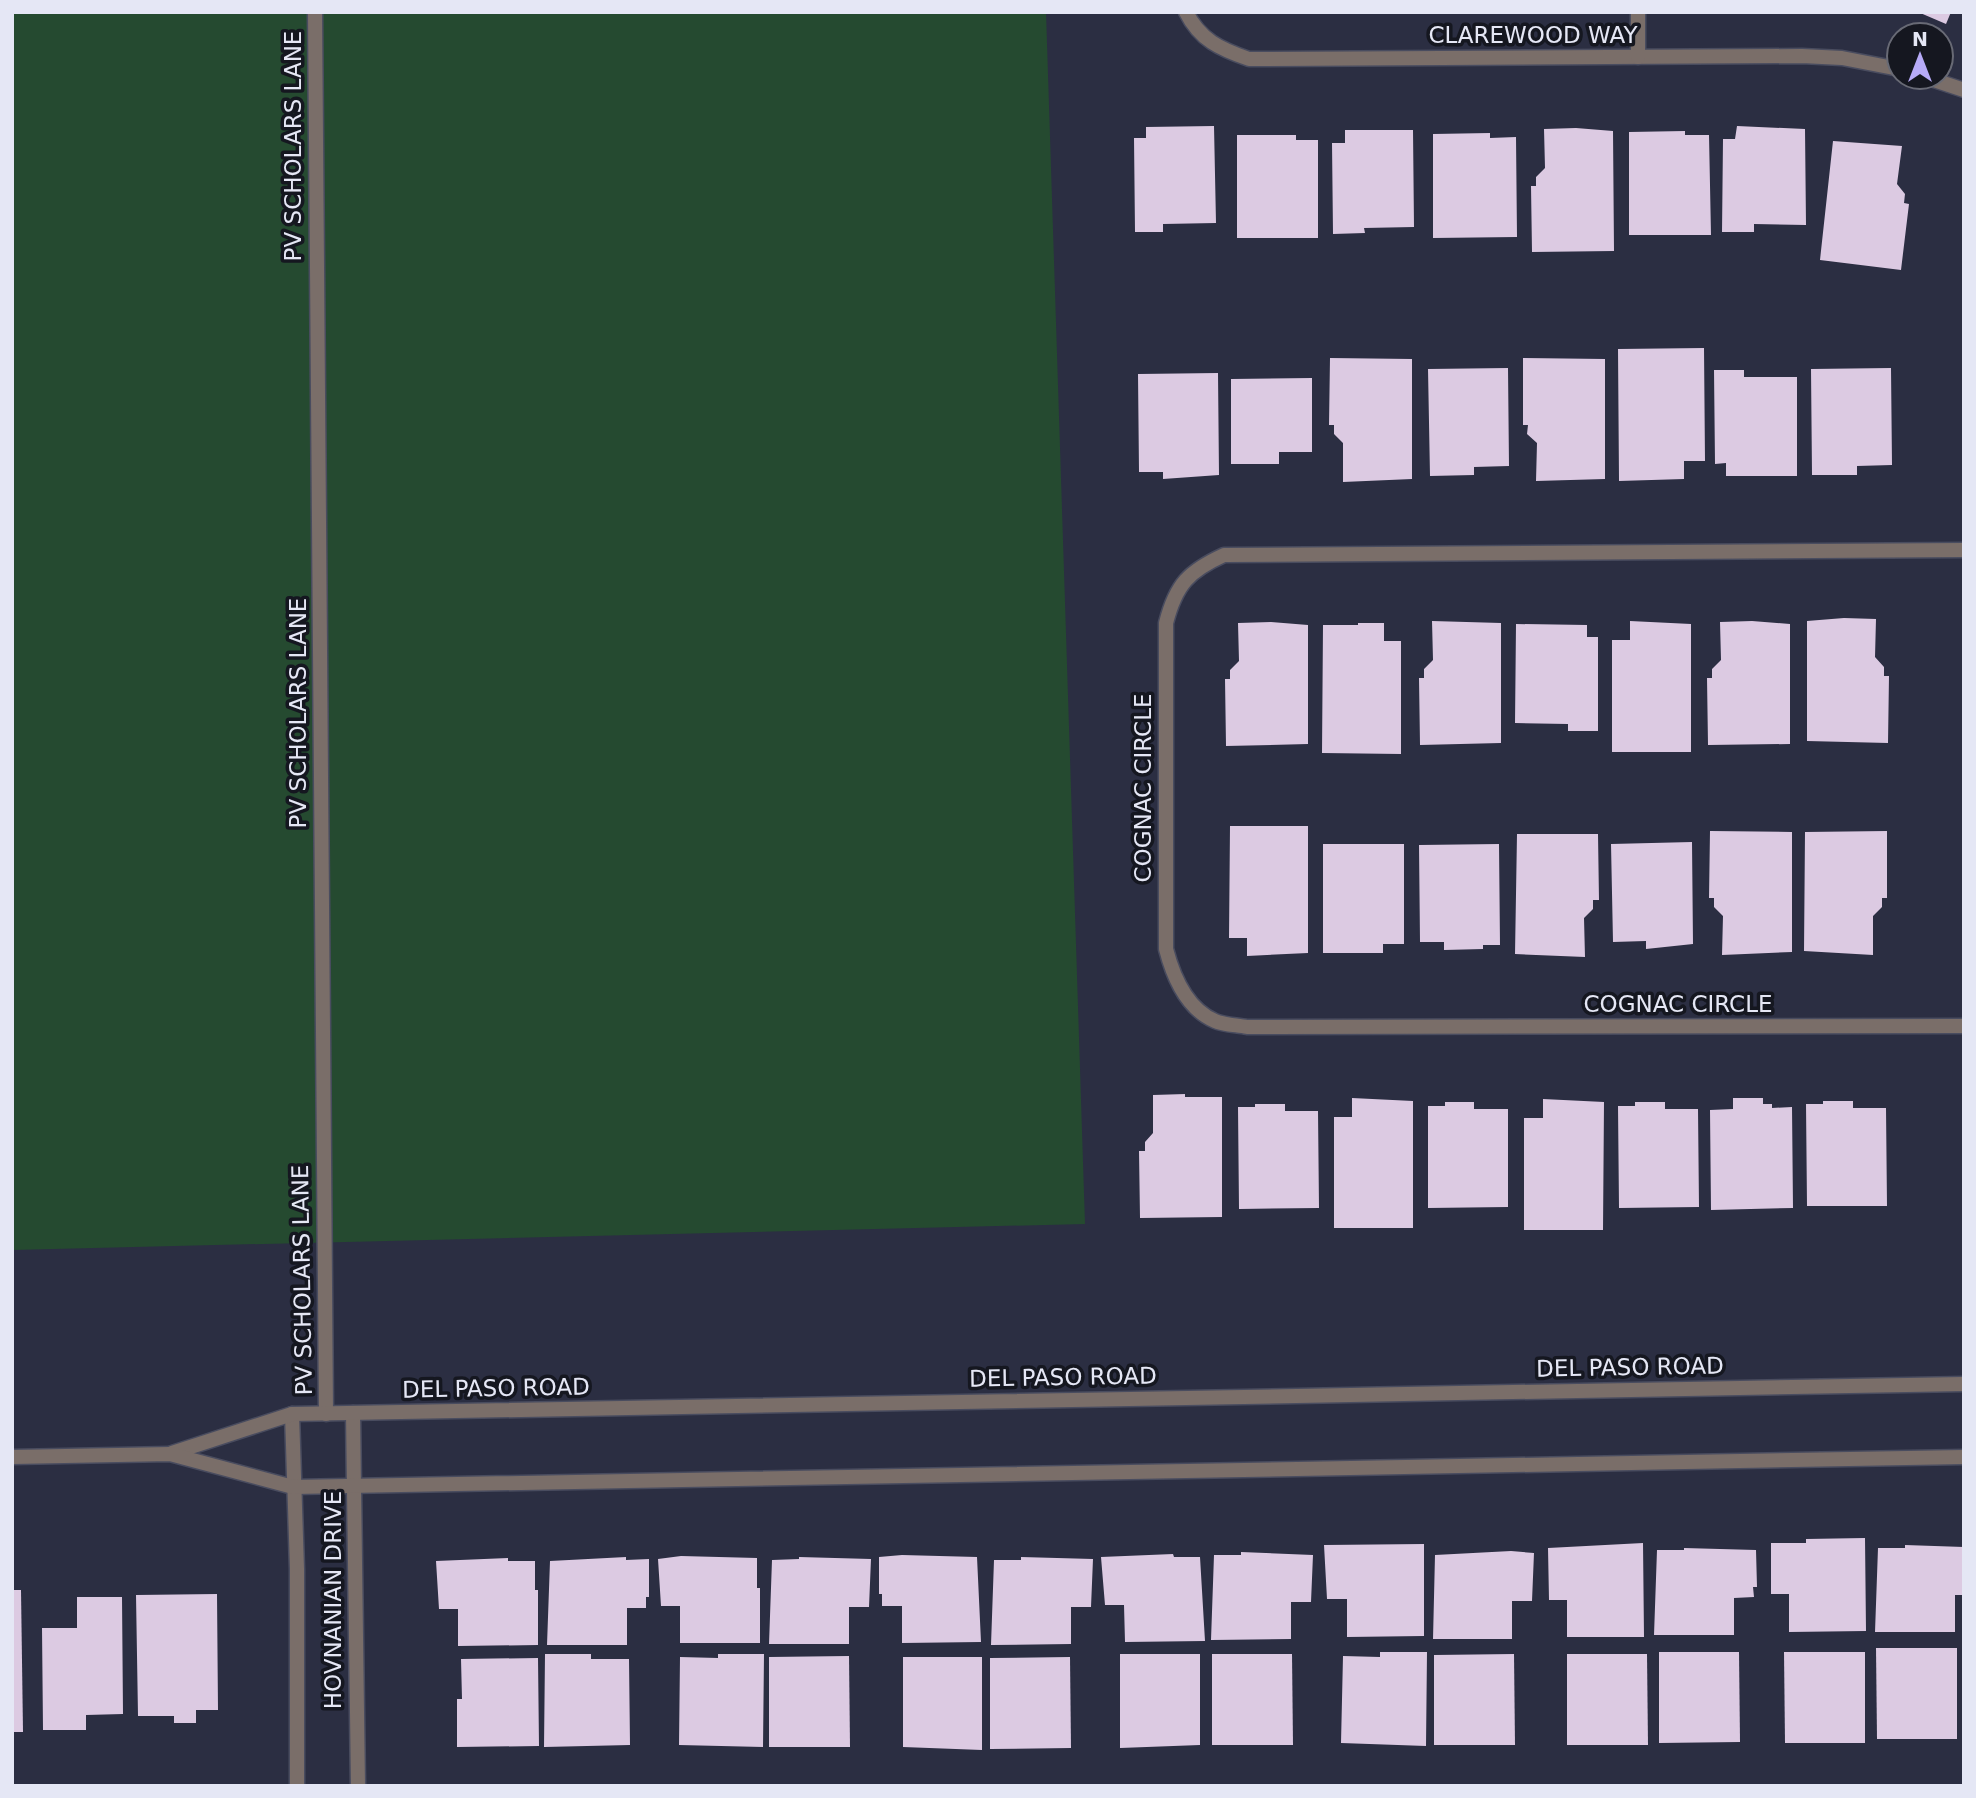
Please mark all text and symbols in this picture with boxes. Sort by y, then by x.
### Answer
north arrow [1885,21,1955,91]
street label: CLAREWOOD WAY [1428,22,1638,48]
text: N [1912,28,1928,50]
street label: PV SCHOLARS LANE [280,31,306,261]
street label: PV SCHOLARS LANE [285,598,311,828]
street label: COGNAC CIRCLE [1130,694,1156,882]
street label: COGNAC CIRCLE [1584,991,1772,1017]
street label: PV SCHOLARS LANE [287,1164,317,1396]
street label: DEL PASO ROAD [1536,1352,1724,1382]
street label: DEL PASO ROAD [969,1362,1157,1392]
street label: DEL PASO ROAD [402,1373,590,1403]
street label: HOVNANIAN DRIVE [320,1491,346,1709]

